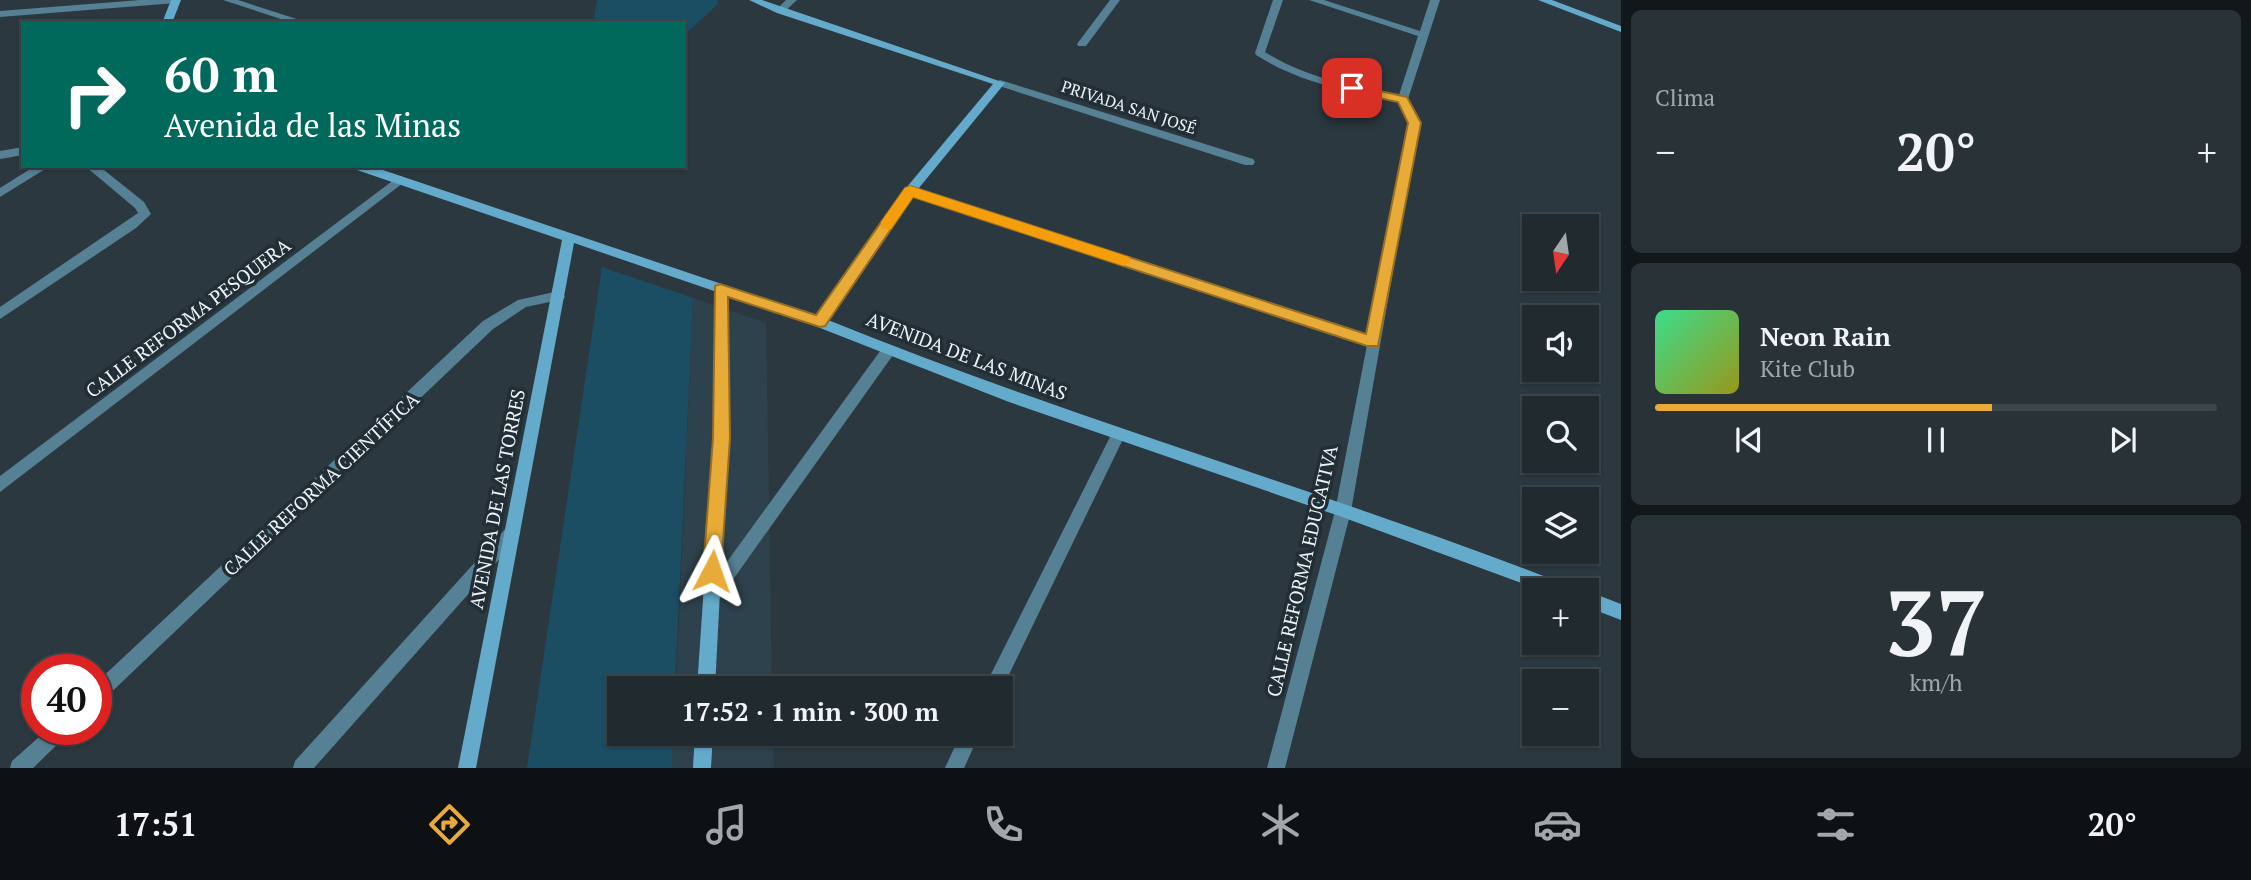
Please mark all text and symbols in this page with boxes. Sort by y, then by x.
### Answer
text: 60 m [164,41,278,106]
icon: right [49,49,140,140]
pin [1322,58,1382,118]
icon: arrive [1333,69,1371,107]
street label: PRIVADA SAN JOSÉ [1059,75,1199,139]
text: Clima [1655,82,1715,113]
text: Avenida de las Minas [164,104,461,146]
text: 20° [1896,117,1976,186]
text: − [1655,127,1675,177]
text: + [2197,127,2217,177]
north arrow [1522,214,1600,290]
map controls [1522,214,1599,746]
street label: CALLE REFORMA PESQUERA [80,232,295,403]
button: sound [1522,305,1599,382]
street label: AVENIDA DE LAS MINAS [863,306,1071,405]
text: Neon Rain [1760,319,1891,353]
text: Kite Club [1760,353,1855,384]
street label: CALLE REFORMA CIENTÍFICA [218,386,424,581]
street label: AVENIDA DE LAS TORRES [463,387,530,611]
button: search [1522,396,1599,473]
icon: previous [1730,421,1768,459]
icon: pause [1917,421,1955,459]
icon: next [2104,421,2142,459]
street label: CALLE REFORMA EDUCATIVA [1260,443,1343,699]
button: layers [1522,487,1599,564]
position arrow [675,534,749,608]
text: 37 [1885,561,1987,682]
button: + [1522,578,1599,655]
speed limit sign: 40 [21,654,112,745]
text: km/h [1909,667,1963,698]
button: − [1522,669,1599,746]
text: 17:52 · 1 min · 300 m [681,694,939,728]
icon: directions [425,800,474,849]
icon: music [702,800,751,849]
icon: phone [979,800,1028,849]
icon: climate [1256,800,1305,849]
icon: car [1533,800,1582,849]
icon: filters [1811,800,1860,849]
text: 17:51 [114,803,197,845]
text: 20° [2088,803,2137,845]

